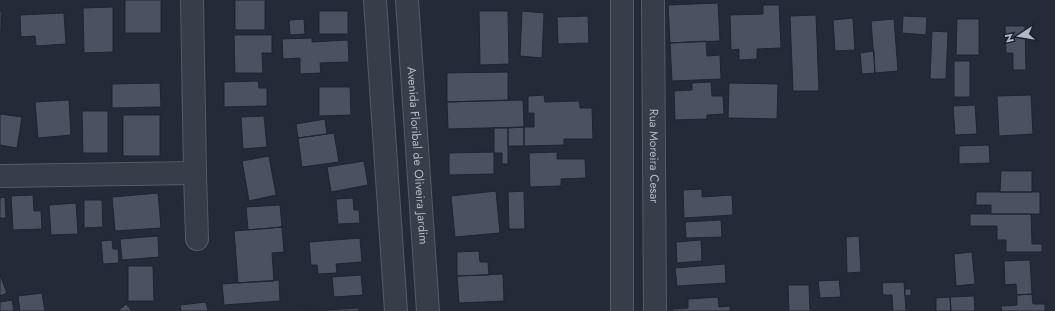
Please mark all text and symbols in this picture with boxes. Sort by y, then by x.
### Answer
north arrow [999,16,1039,56]
text: N [1000,32,1018,44]
street label: Avenida Floribal de Oliveira Jardim [403,66,432,245]
street label: Rua Moreira Cesar [645,109,663,204]

